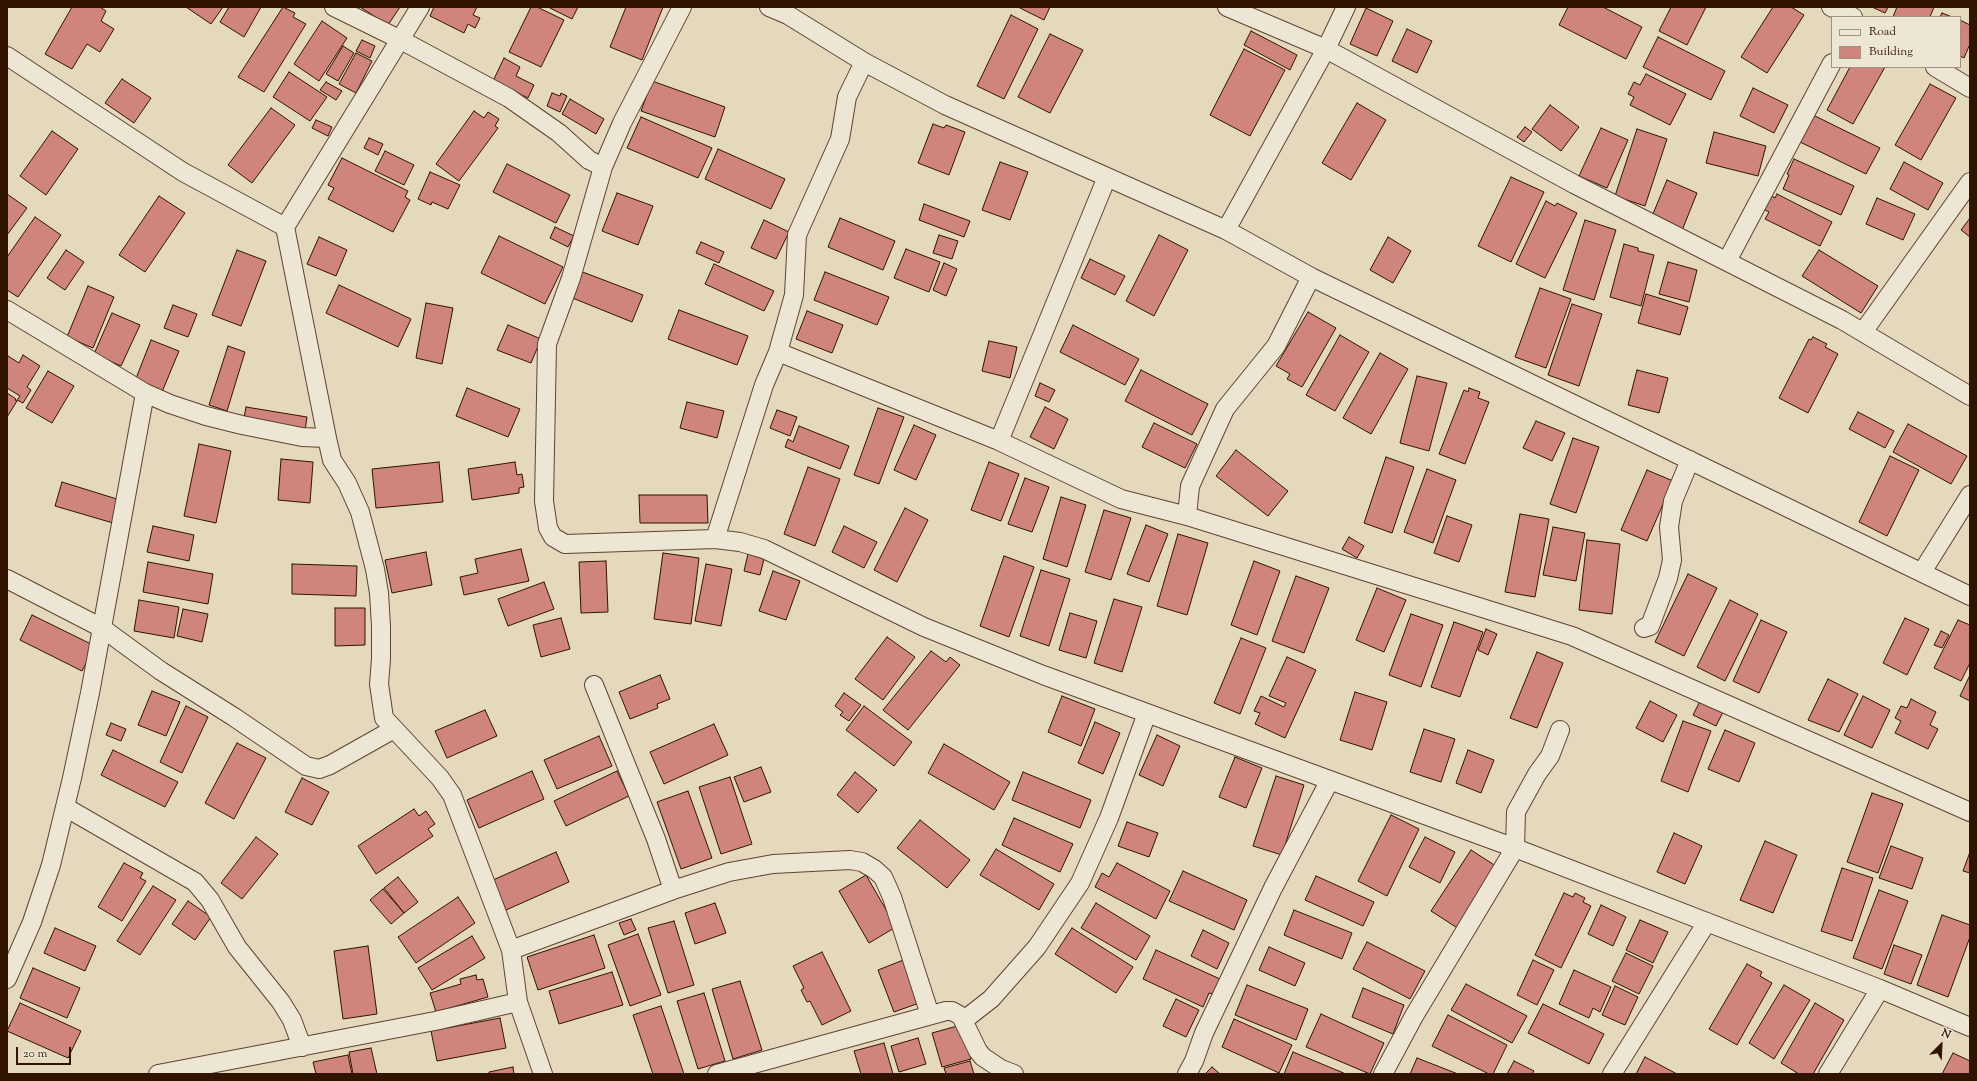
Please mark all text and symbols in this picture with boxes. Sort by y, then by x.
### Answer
legend [1831,16,1961,68]
text: Road [1869,23,1896,41]
text: Building [1869,43,1913,61]
north arrow [1921,1025,1961,1065]
text: N [1939,1025,1953,1043]
scale bar [18,1039,73,1065]
text: 20 m [23,1045,47,1063]

